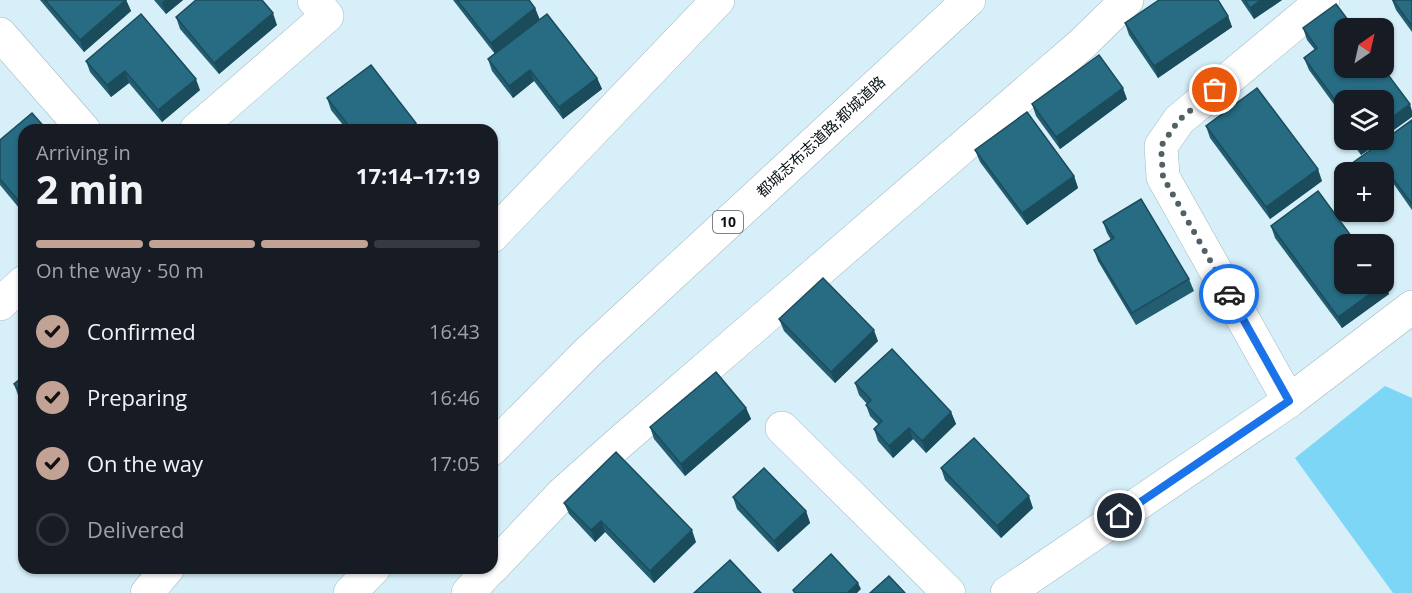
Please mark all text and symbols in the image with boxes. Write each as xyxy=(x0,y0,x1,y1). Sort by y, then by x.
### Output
north arrow xyxy=(1334,18,1394,78)
map controls xyxy=(1334,18,1394,294)
pin xyxy=(1189,64,1240,115)
street label: 都城志布志道路;都城道路 xyxy=(752,71,889,201)
icon: bag xyxy=(1198,73,1231,106)
button: layers xyxy=(1334,90,1394,150)
text: Arriving in xyxy=(36,139,131,166)
text: 17:14–17:19 xyxy=(356,160,480,190)
text: 2 min xyxy=(36,162,144,215)
button: + xyxy=(1334,162,1394,222)
road number: 10 xyxy=(713,211,743,233)
button: − xyxy=(1334,234,1394,294)
text: On the way · 50 m xyxy=(36,257,204,284)
courier xyxy=(1199,264,1259,324)
icon: car xyxy=(1213,278,1246,311)
icon: check xyxy=(36,315,69,348)
text: Confirmed xyxy=(87,316,196,346)
text: 16:43 xyxy=(429,318,480,345)
icon: check xyxy=(36,381,69,414)
text: Preparing xyxy=(87,382,187,412)
text: 16:46 xyxy=(429,384,480,411)
icon: check xyxy=(36,447,69,480)
text: On the way xyxy=(87,448,203,478)
text: 17:05 xyxy=(429,450,480,477)
pin xyxy=(1094,490,1145,541)
icon: home xyxy=(1103,499,1136,532)
text: Delivered xyxy=(87,514,185,544)

